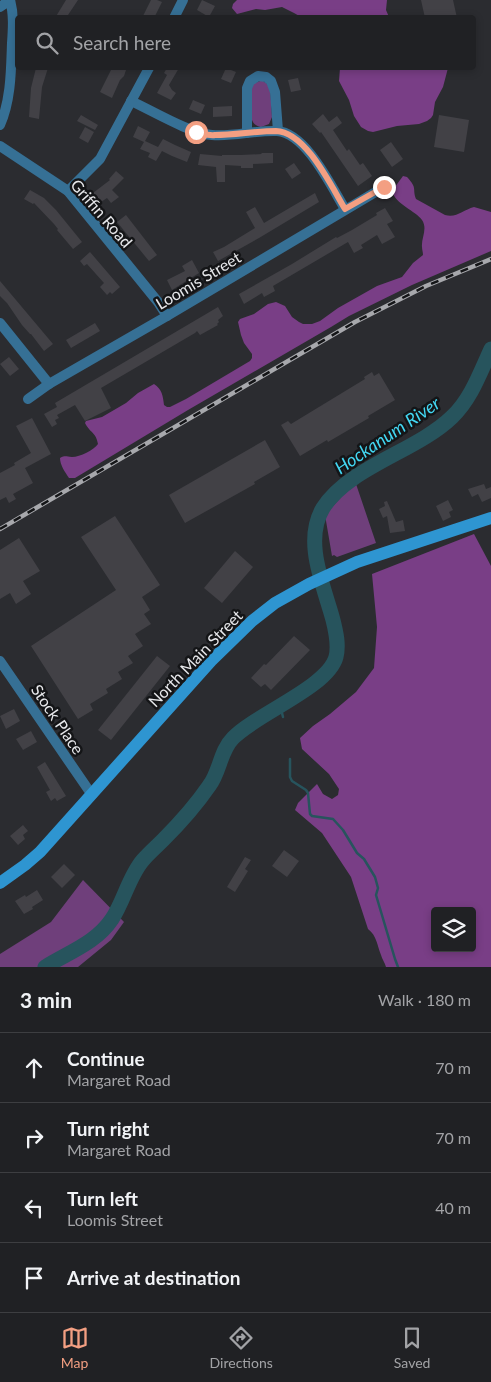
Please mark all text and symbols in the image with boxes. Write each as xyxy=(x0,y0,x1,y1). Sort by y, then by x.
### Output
search box xyxy=(15,15,476,70)
icon: search xyxy=(33,29,61,57)
text: Search here xyxy=(73,31,171,54)
route start xyxy=(185,121,208,144)
street label: Griffin Road xyxy=(67,175,137,251)
route end xyxy=(373,176,396,199)
street label: Loomis Street xyxy=(152,247,244,313)
water label: Hockanum River xyxy=(330,391,445,478)
street label: North Main Street xyxy=(144,605,246,710)
street label: Stock Place xyxy=(28,680,88,758)
map controls xyxy=(431,907,476,952)
button: layers xyxy=(431,907,476,952)
text: 3 min xyxy=(20,987,72,1012)
text: Walk · 180 m xyxy=(378,990,471,1009)
text: Continue xyxy=(67,1047,145,1070)
icon: ahead xyxy=(20,1054,48,1082)
text: 70 m xyxy=(435,1058,471,1077)
text: Margaret Road xyxy=(67,1070,171,1089)
text: Turn right xyxy=(67,1117,149,1140)
icon: right xyxy=(20,1124,48,1152)
text: 70 m xyxy=(435,1128,471,1147)
text: Margaret Road xyxy=(67,1140,171,1159)
text: Turn left xyxy=(67,1187,138,1210)
icon: left xyxy=(20,1194,48,1222)
text: 40 m xyxy=(435,1198,471,1217)
text: Loomis Street xyxy=(67,1210,163,1229)
icon: arrive xyxy=(20,1264,48,1292)
text: Arrive at destination xyxy=(67,1266,240,1289)
tab: Map xyxy=(61,1324,89,1371)
tab: Directions xyxy=(210,1324,273,1371)
tab: Saved xyxy=(394,1324,430,1371)

